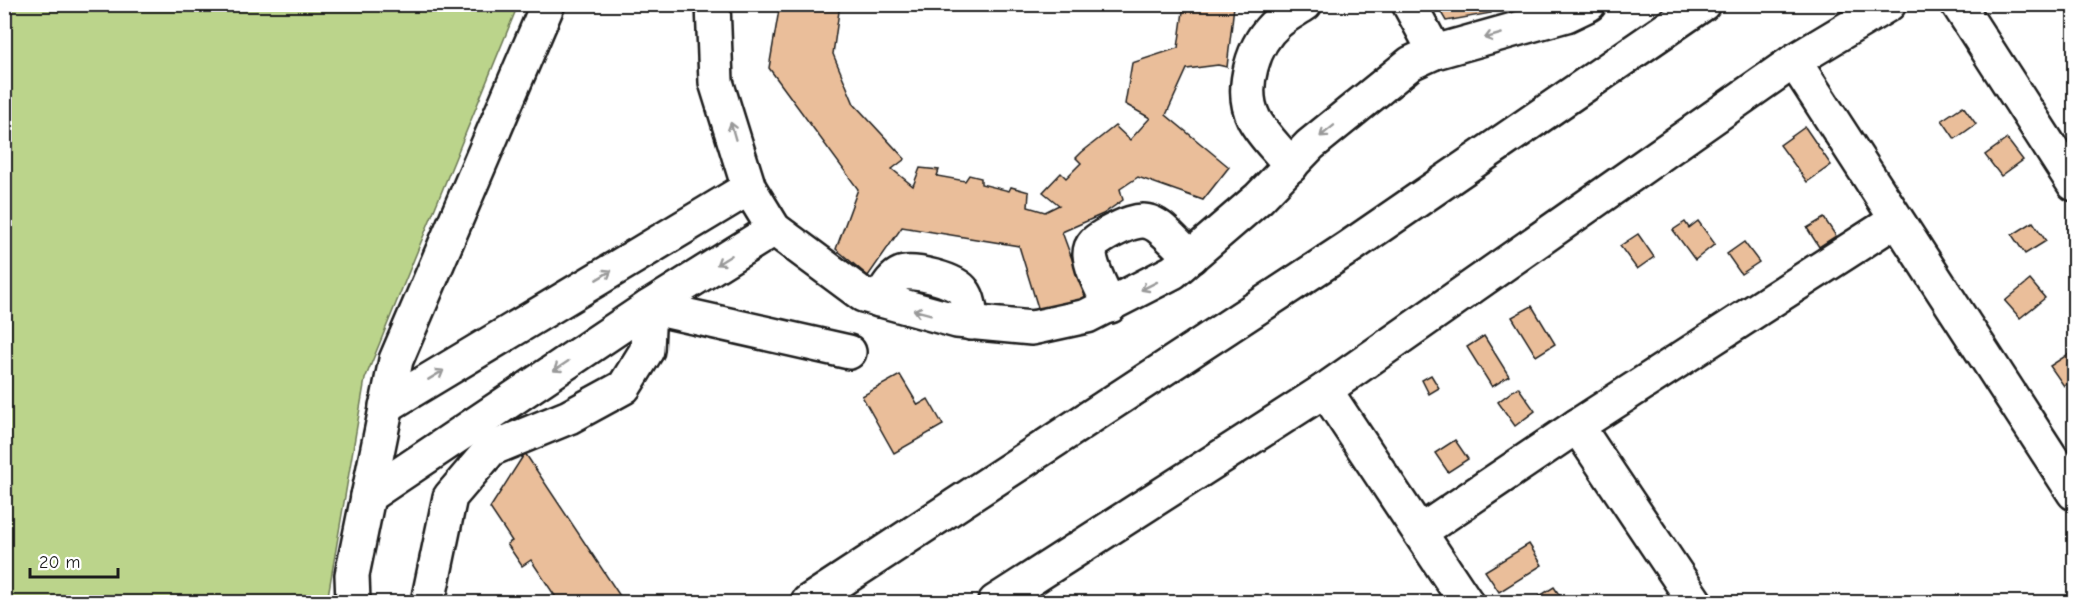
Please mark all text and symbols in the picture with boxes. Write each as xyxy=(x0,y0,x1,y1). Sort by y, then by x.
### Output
one-way arrow xyxy=(1484,31,1503,42)
one-way arrow xyxy=(727,122,738,141)
one-way arrow xyxy=(1320,124,1336,137)
one-way arrow xyxy=(716,255,733,267)
one-way arrow xyxy=(595,269,612,281)
one-way arrow xyxy=(1141,281,1159,292)
one-way arrow xyxy=(913,306,932,317)
one-way arrow xyxy=(553,360,569,372)
one-way arrow xyxy=(427,369,444,381)
scale bar xyxy=(30,541,118,579)
text: 20 m xyxy=(39,552,80,573)

